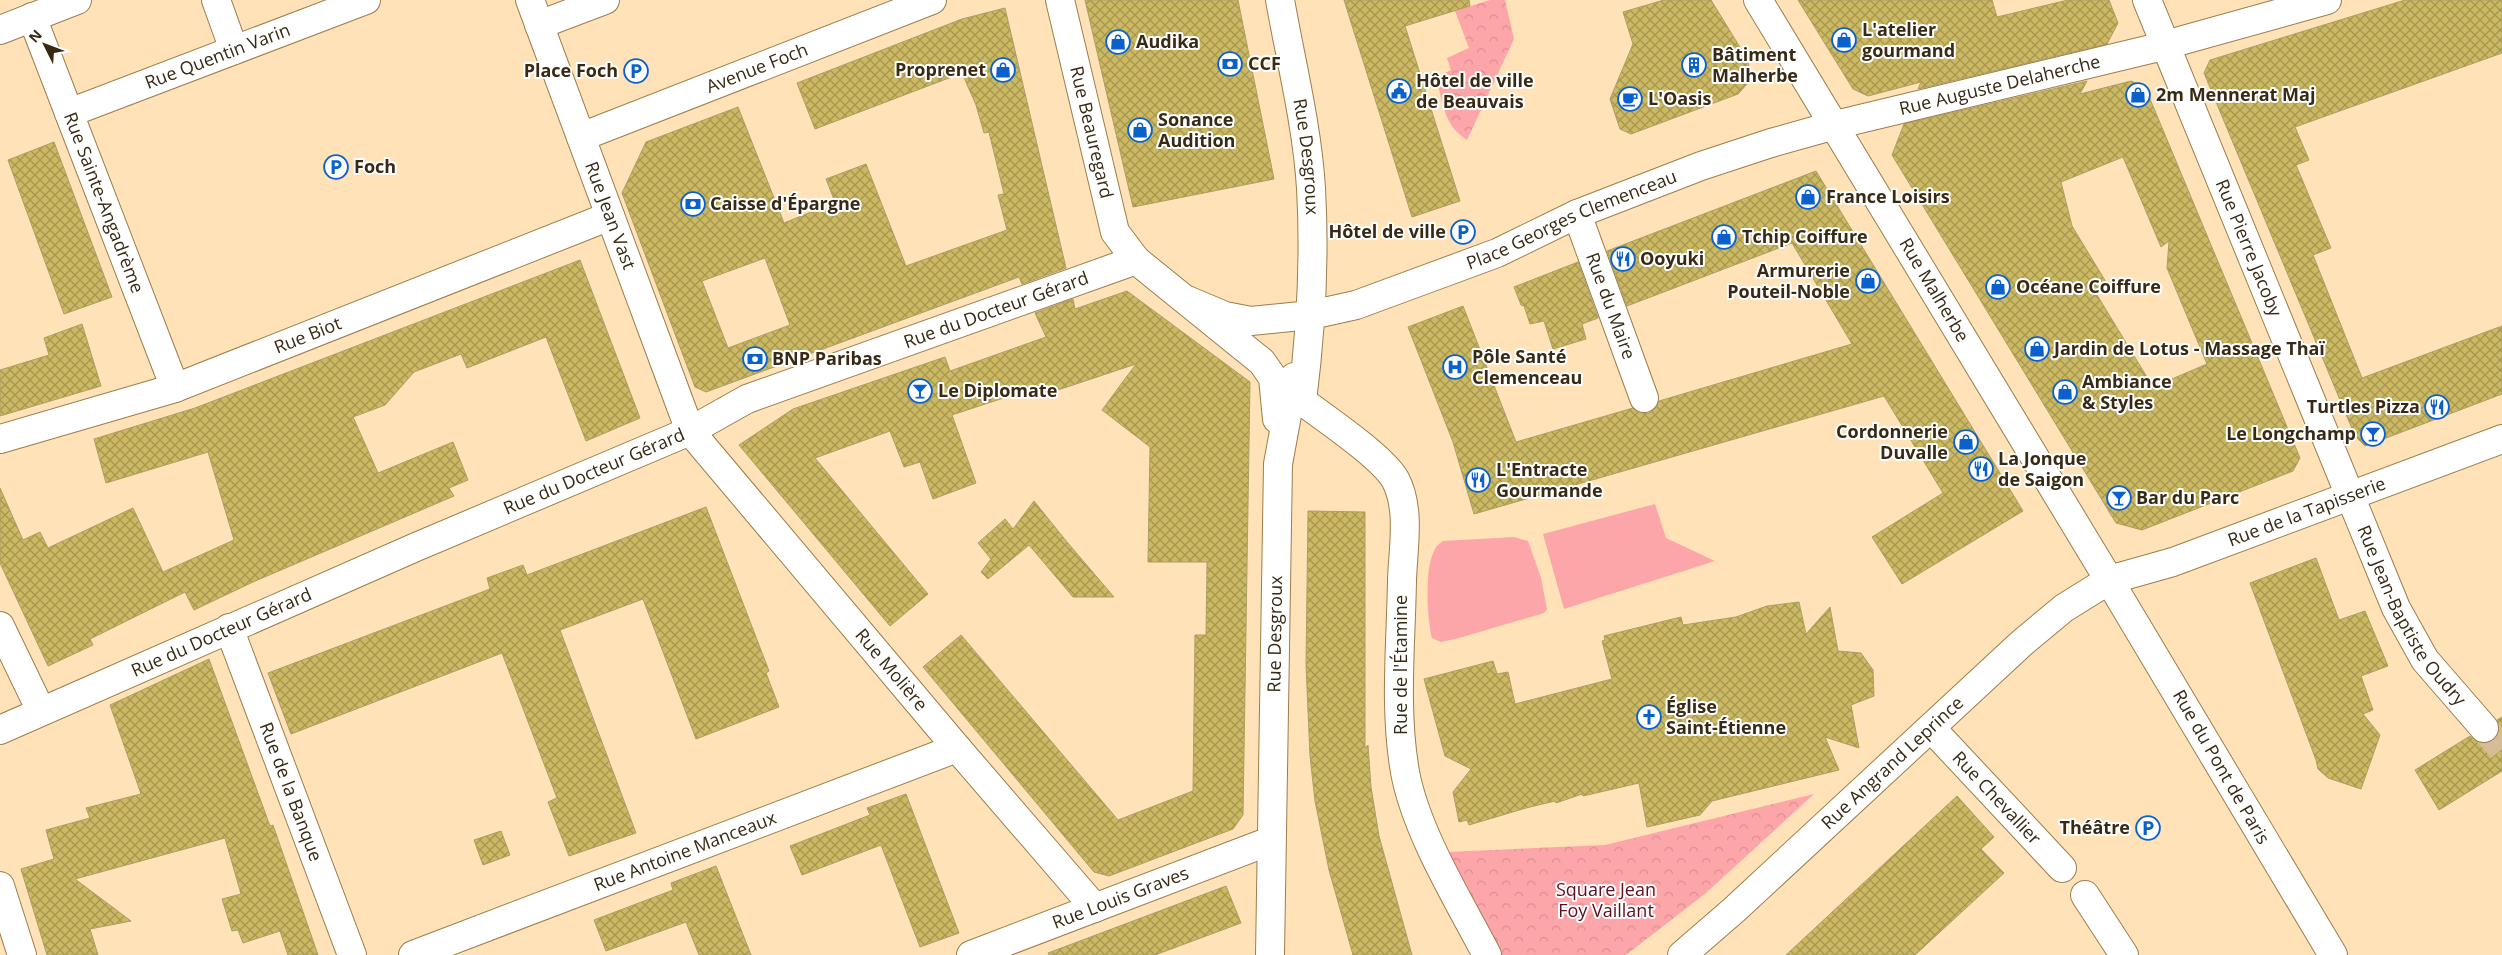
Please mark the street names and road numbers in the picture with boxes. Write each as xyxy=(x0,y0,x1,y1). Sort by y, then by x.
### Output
street label: Rue Quentin Varin xyxy=(141,17,293,94)
street label: Avenue Foch xyxy=(702,37,811,98)
street label: Rue Auguste Delaherche xyxy=(1897,49,2103,120)
street label: Rue Beauregard xyxy=(1065,63,1120,201)
street label: Rue Desgroux xyxy=(1288,96,1325,216)
street label: Rue Sainte-Angadrème xyxy=(59,108,150,296)
street label: Rue Jean Vast xyxy=(580,158,642,273)
street label: Place Georges Clemenceau xyxy=(1463,164,1680,274)
street label: Rue Pierre Jacoby xyxy=(2211,175,2289,321)
street label: Rue Malherbe xyxy=(1894,233,1975,346)
street label: Rue du Maire xyxy=(1581,249,1642,362)
street label: Rue du Docteur Gérard xyxy=(900,265,1092,353)
street label: Rue Biot xyxy=(270,310,344,359)
street label: Rue du Docteur Gérard xyxy=(499,422,688,520)
street label: Rue de la Tapisserie xyxy=(2224,471,2389,552)
street label: Rue Jean-Baptiste Oudry xyxy=(2352,521,2473,711)
street label: Rue Desgroux xyxy=(1261,575,1287,693)
street label: Rue du Docteur Gérard xyxy=(127,581,315,682)
street label: Rue de l'Étamine xyxy=(1388,595,1412,735)
street label: Rue Molière xyxy=(850,623,934,715)
street label: Rue du Pont de Paris xyxy=(2168,685,2276,848)
street label: Rue Angrand Leprince xyxy=(1816,690,1968,834)
street label: Rue de la Banque xyxy=(254,718,329,864)
street label: Rue Chevallier xyxy=(1948,746,2047,850)
street label: Rue Antoine Manceaux xyxy=(590,805,780,896)
street label: Rue Louis Graves xyxy=(1049,860,1192,934)

